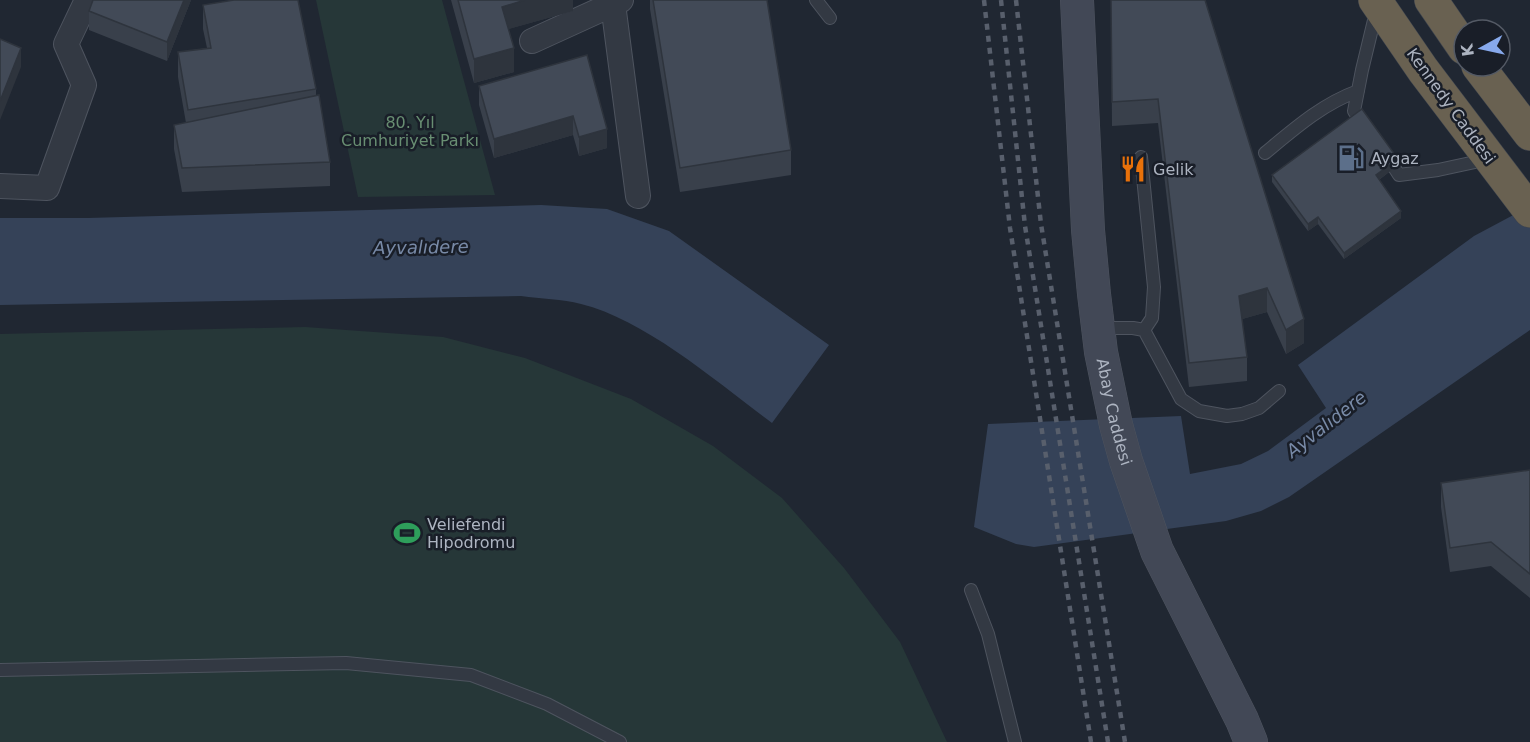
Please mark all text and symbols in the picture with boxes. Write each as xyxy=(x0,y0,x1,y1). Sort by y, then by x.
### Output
north arrow xyxy=(1452,18,1512,78)
street label: Kennedy Caddesi xyxy=(1403,44,1499,168)
park label: 80. Yıl Cumhuriyet Parkı xyxy=(341,113,479,150)
fuel station icon: Aygaz xyxy=(1336,143,1366,173)
place label: Aygaz xyxy=(1371,149,1419,168)
restaurant icon: Gelik xyxy=(1118,154,1148,184)
place label: Gelik xyxy=(1153,160,1194,179)
water label: Ayvalıdere xyxy=(372,236,469,258)
street label: Abay Caddesi xyxy=(1093,356,1136,468)
water label: Ayvalıdere xyxy=(1281,386,1370,462)
place label: Veliefendi Hipodromu xyxy=(427,515,515,552)
sports icon: Veliefendi Hipodromu xyxy=(392,518,422,548)

